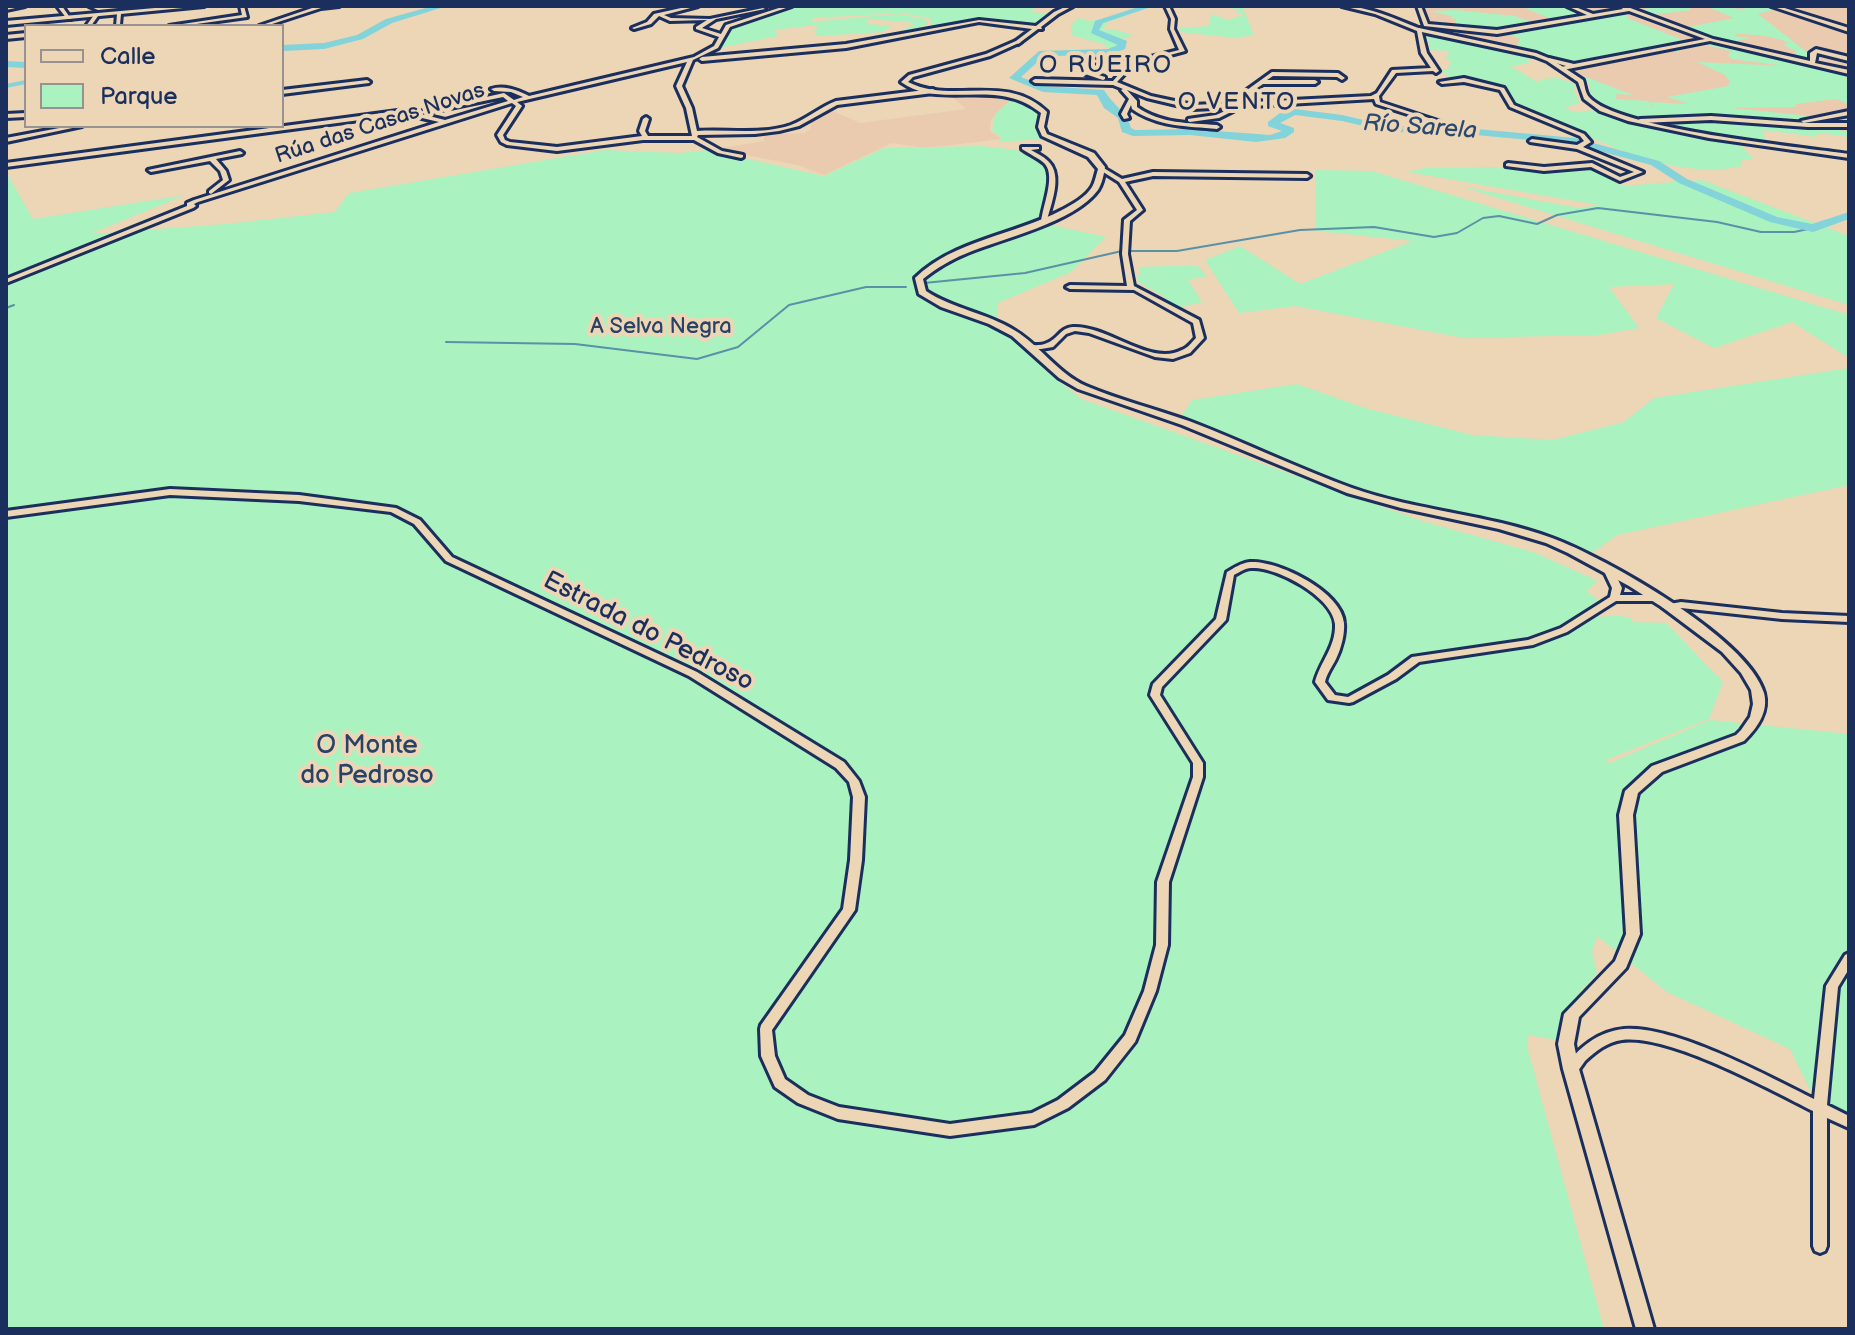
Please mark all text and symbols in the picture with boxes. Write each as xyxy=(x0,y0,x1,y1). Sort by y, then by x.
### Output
legend xyxy=(24,24,284,128)
text: Calle xyxy=(100,42,155,71)
district label: O RUEIRO xyxy=(1039,52,1173,80)
street label: Rúa das Casas Novas xyxy=(272,78,488,170)
text: Parque xyxy=(100,82,178,111)
district label: O VENTO xyxy=(1178,89,1296,117)
water label: Río Sarela xyxy=(1362,110,1478,146)
park label: A Selva Negra xyxy=(590,314,732,340)
street label: Estrada do Pedroso xyxy=(538,565,758,699)
park label: O Monte do Pedroso xyxy=(300,730,434,792)

